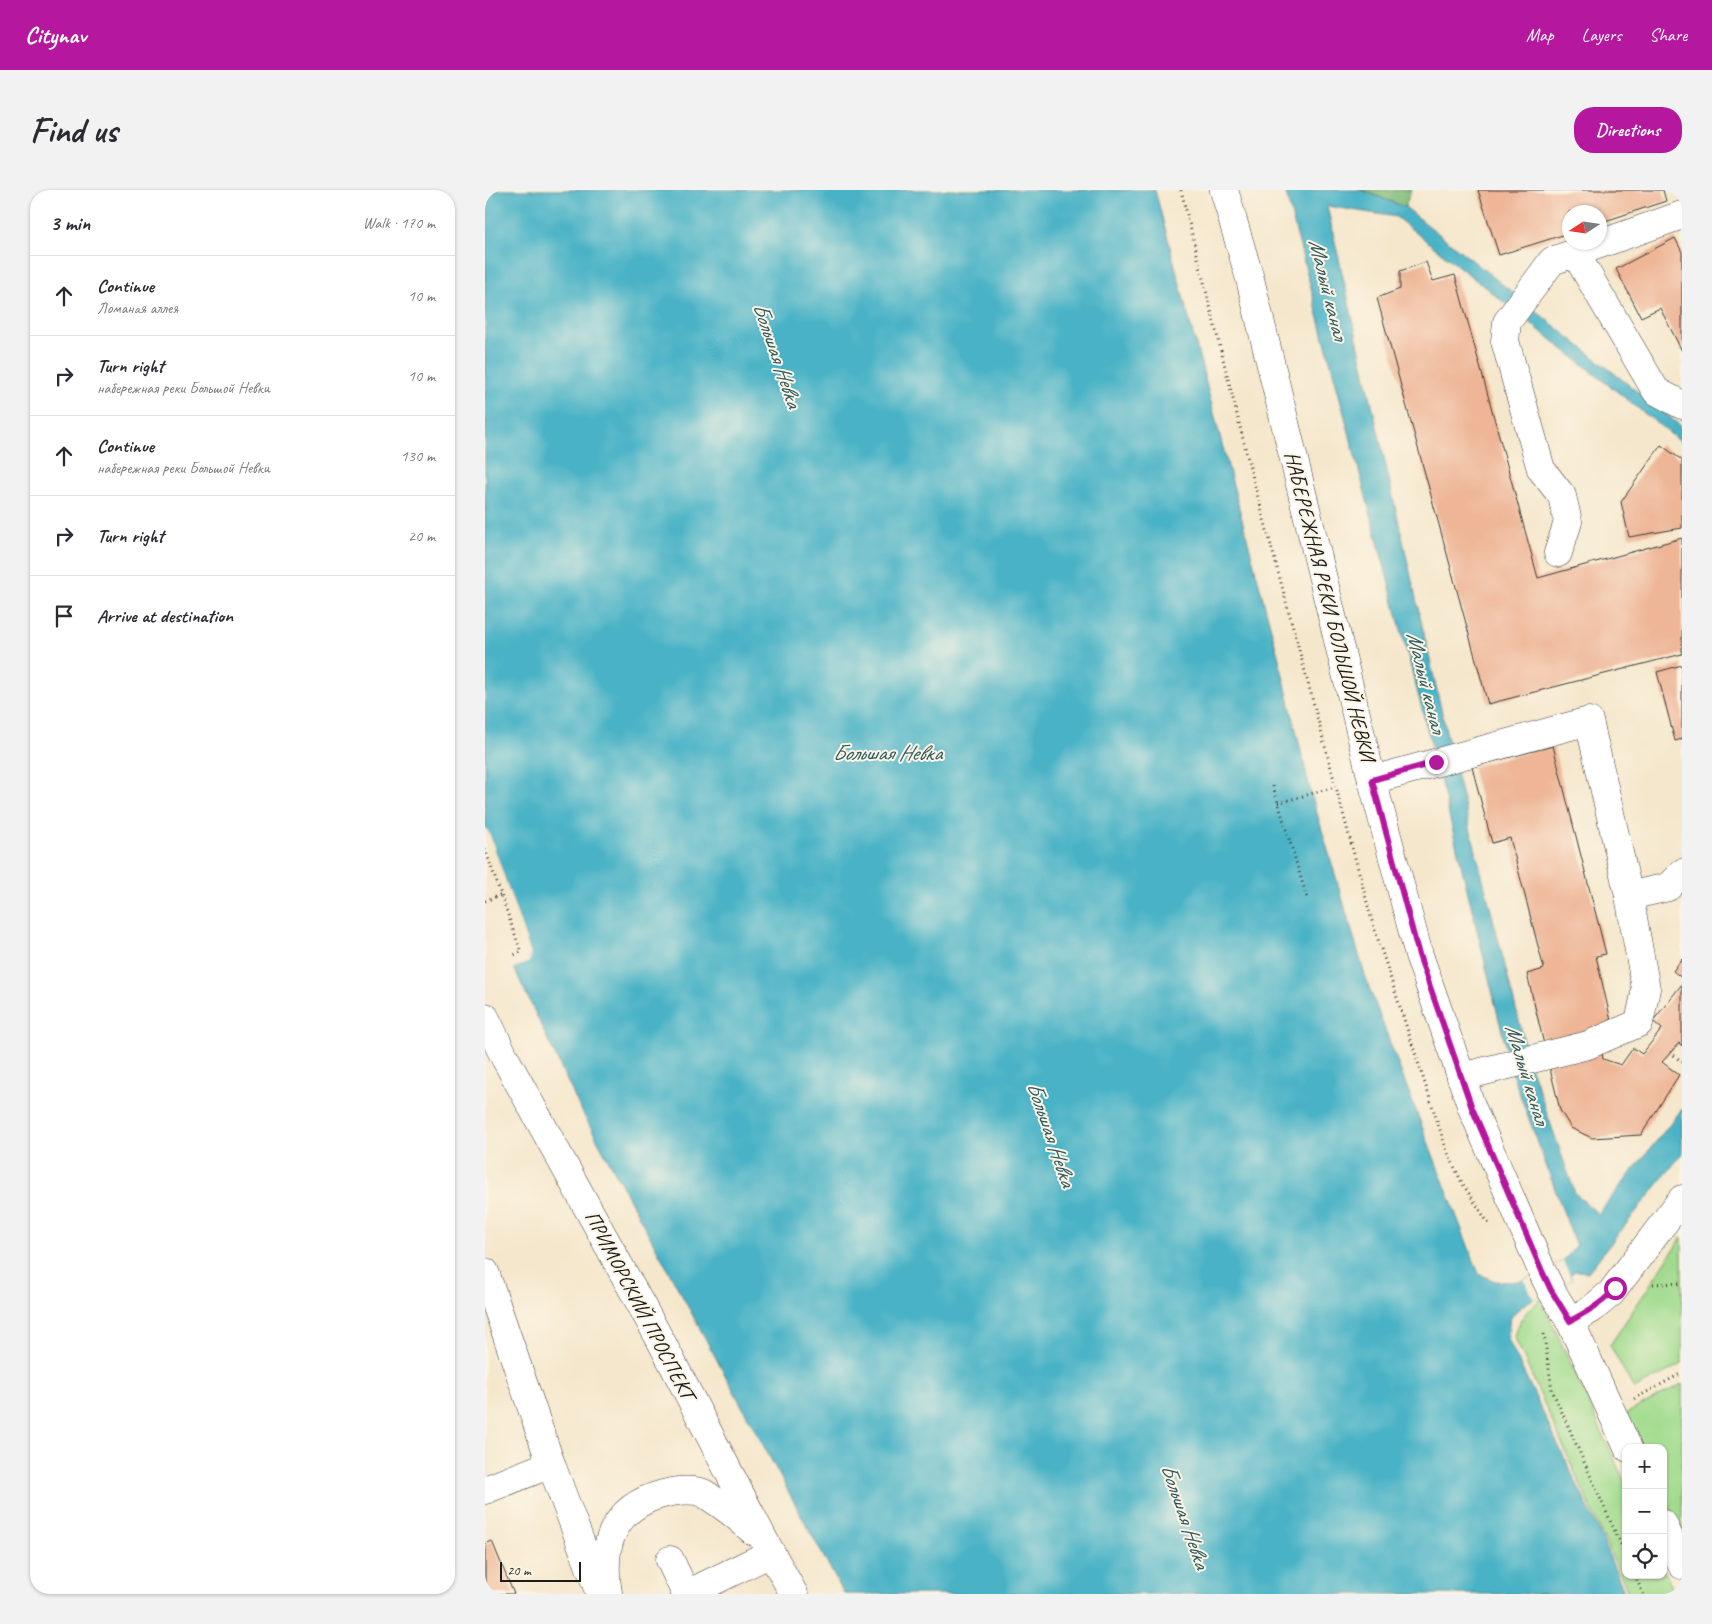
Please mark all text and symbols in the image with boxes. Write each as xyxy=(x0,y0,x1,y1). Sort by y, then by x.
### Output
text: Citynav xyxy=(25,20,86,50)
text: Map xyxy=(1526,24,1554,46)
text: Layers xyxy=(1582,24,1621,46)
text: Share xyxy=(1649,24,1687,46)
button: Directions xyxy=(1574,107,1682,153)
text: Find us xyxy=(30,108,117,153)
north arrow xyxy=(1562,205,1607,250)
text: 3 min xyxy=(50,210,90,236)
text: Walk · 170 m xyxy=(363,213,435,233)
water label: Малый канал xyxy=(1302,236,1355,346)
text: Continue xyxy=(97,274,154,298)
icon: ahead xyxy=(50,282,78,310)
text: 10 m xyxy=(408,286,435,306)
text: Ломаная аллея xyxy=(97,298,178,318)
water label: Большая Невка xyxy=(746,299,809,413)
text: Turn right xyxy=(97,354,164,378)
icon: right xyxy=(50,362,78,390)
text: 10 m xyxy=(408,366,435,386)
text: набережная реки Большой Невки xyxy=(97,378,270,398)
text: Continue xyxy=(97,434,154,458)
icon: ahead xyxy=(50,442,78,470)
text: 130 m xyxy=(401,446,435,466)
street label: НАБЕРЕЖНАЯ РЕКИ БОЛЬШОЙ НЕВКИ xyxy=(1279,449,1382,767)
text: набережная реки Большой Невки xyxy=(97,458,270,478)
icon: right xyxy=(50,522,78,550)
text: Turn right xyxy=(97,524,164,548)
text: 20 m xyxy=(408,526,435,546)
icon: arrive xyxy=(50,602,78,630)
text: Arrive at destination xyxy=(97,604,233,628)
water label: Малый канал xyxy=(1400,629,1453,739)
water label: Большая Невка xyxy=(833,739,944,767)
route end xyxy=(1425,751,1448,774)
water label: Малый канал xyxy=(1499,1021,1557,1131)
water label: Большая Невка xyxy=(1020,1078,1083,1192)
street label: ПРИМОРСКИЙ ПРОСПЕКТ xyxy=(579,1206,703,1409)
route start xyxy=(1604,1277,1627,1300)
map controls xyxy=(1622,1444,1667,1579)
button: + xyxy=(1622,1444,1667,1489)
water label: Большая Невка xyxy=(1154,1460,1217,1574)
button: − xyxy=(1622,1489,1667,1534)
button: locate xyxy=(1622,1534,1667,1579)
scale bar xyxy=(500,1559,581,1582)
text: 20 m xyxy=(507,1562,531,1579)

